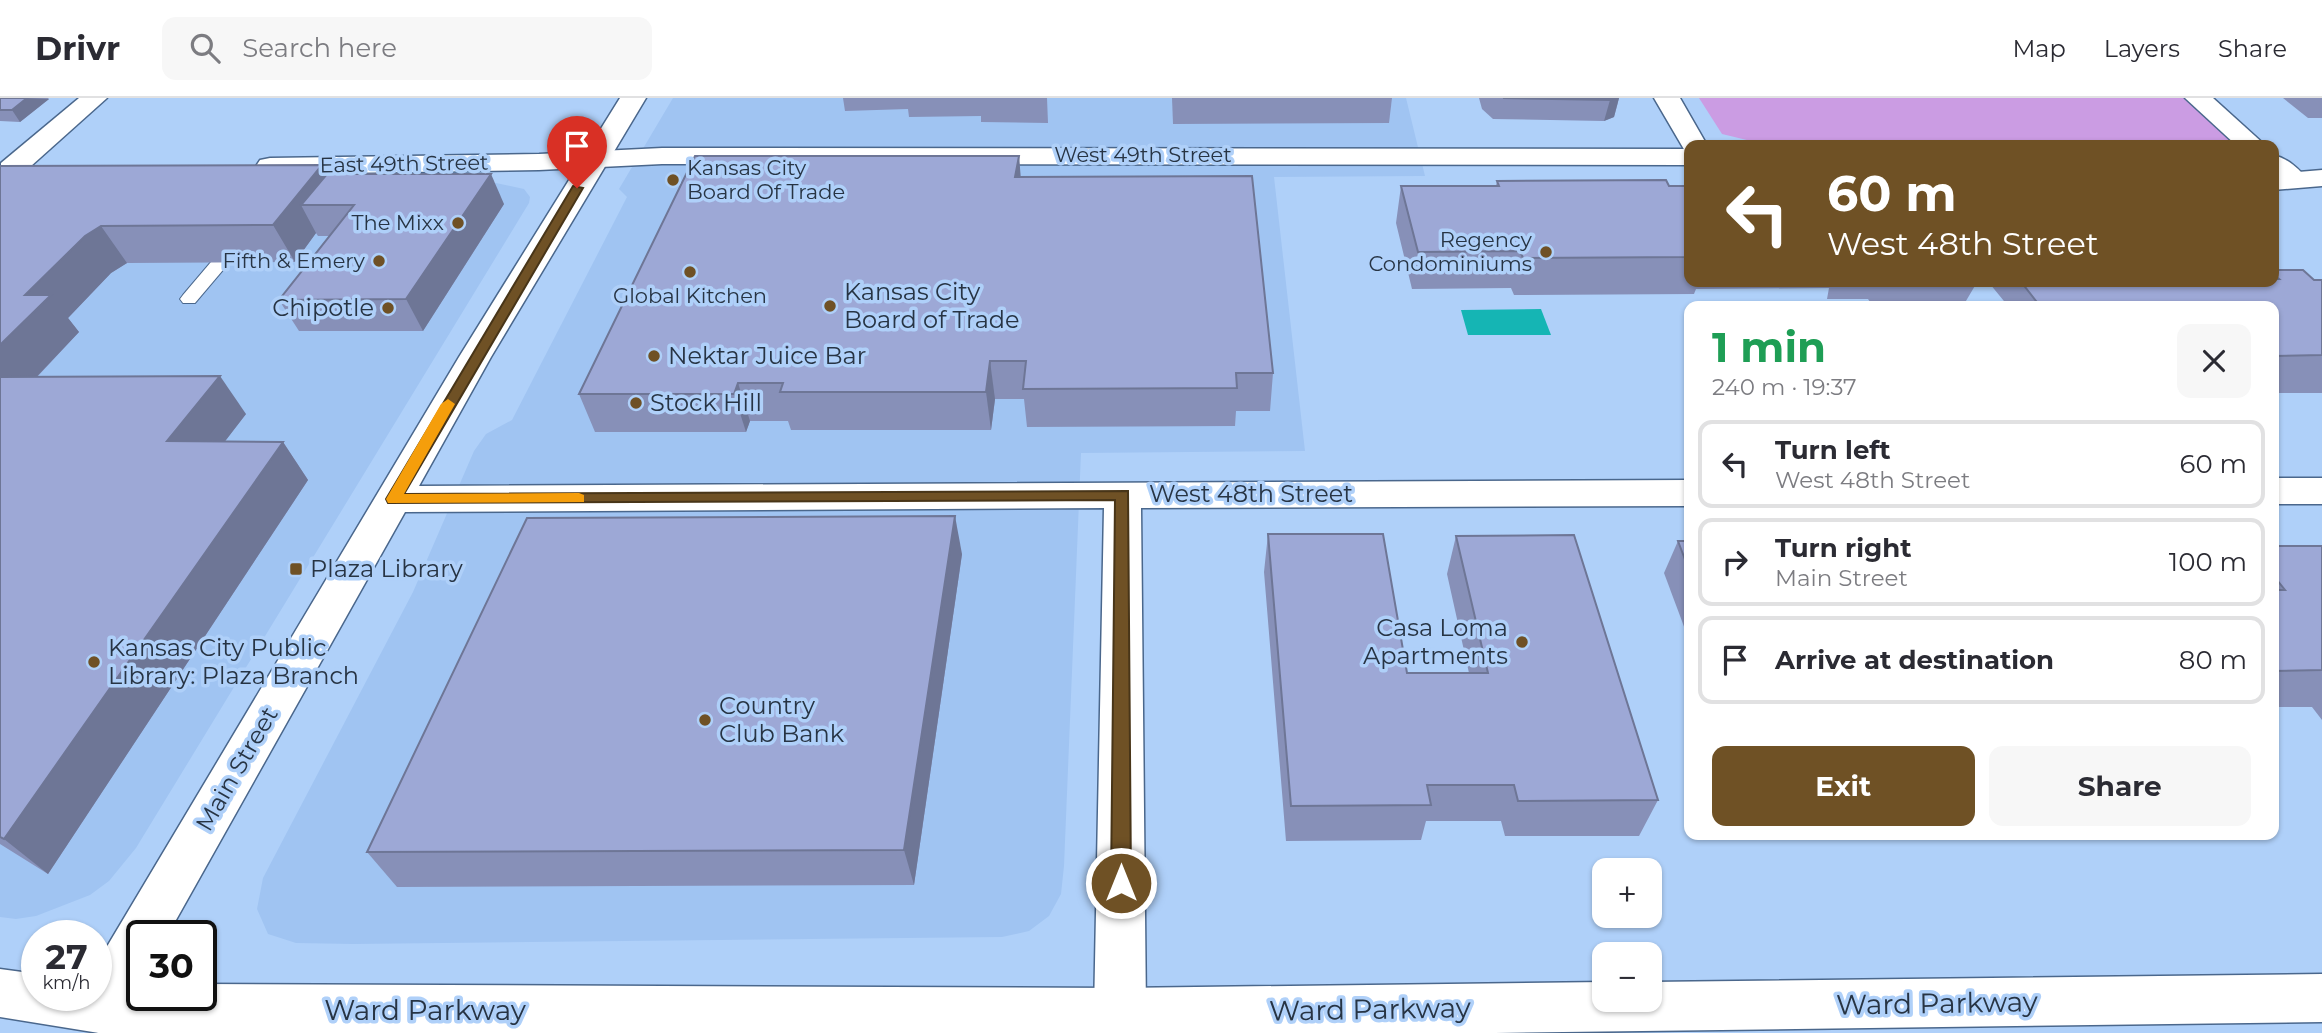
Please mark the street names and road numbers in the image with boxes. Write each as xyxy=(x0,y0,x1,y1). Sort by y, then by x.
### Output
street label: West 49th Street xyxy=(1054,142,1232,167)
street label: East 49th Street xyxy=(319,150,489,177)
street label: West 48th Street xyxy=(1149,479,1353,508)
street label: Main Street xyxy=(189,701,284,836)
street label: Ward Parkway xyxy=(1836,984,2039,1022)
street label: Ward Parkway xyxy=(1269,990,1472,1028)
street label: Ward Parkway xyxy=(324,993,527,1027)

